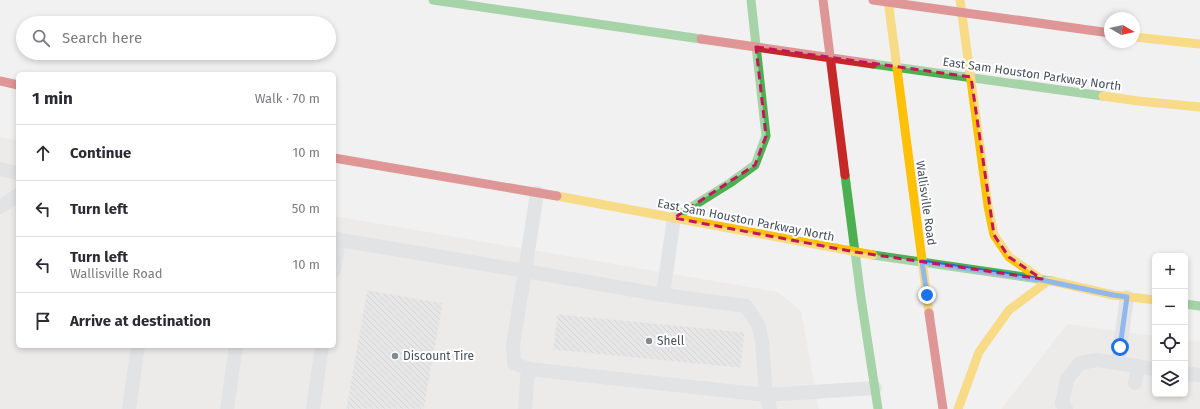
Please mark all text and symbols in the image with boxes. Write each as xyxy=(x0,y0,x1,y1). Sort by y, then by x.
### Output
north arrow xyxy=(1104,12,1140,48)
search box xyxy=(16,16,336,60)
icon: search xyxy=(30,27,52,49)
text: Search here xyxy=(62,29,142,47)
street label: East Sam Houston Parkway North xyxy=(942,55,1122,93)
text: 1 min xyxy=(32,88,73,109)
text: Walk · 70 m xyxy=(255,91,320,106)
icon: ahead xyxy=(32,142,54,164)
text: Continue xyxy=(70,144,131,162)
text: 10 m xyxy=(293,145,320,160)
street label: Wallisville Road xyxy=(913,160,939,246)
street label: East Sam Houston Parkway North xyxy=(656,196,836,244)
icon: left xyxy=(32,198,54,220)
text: Turn left xyxy=(70,200,128,218)
text: 50 m xyxy=(292,201,320,216)
text: Turn left xyxy=(70,248,128,266)
map controls xyxy=(1152,253,1188,397)
button: + xyxy=(1152,253,1188,289)
icon: left xyxy=(32,254,54,276)
text: 10 m xyxy=(293,257,320,272)
text: Wallisville Road xyxy=(70,266,163,281)
route end xyxy=(918,286,936,304)
button: − xyxy=(1152,289,1188,325)
icon: arrive xyxy=(32,310,54,332)
text: Arrive at destination xyxy=(70,312,211,330)
button: locate xyxy=(1152,325,1188,361)
place label: Shell xyxy=(657,334,685,348)
marker: Shell xyxy=(644,336,654,346)
route start xyxy=(1111,338,1129,356)
place label: Discount Tire xyxy=(403,349,474,363)
marker: Discount Tire xyxy=(390,351,400,361)
button: layers xyxy=(1152,361,1188,397)

